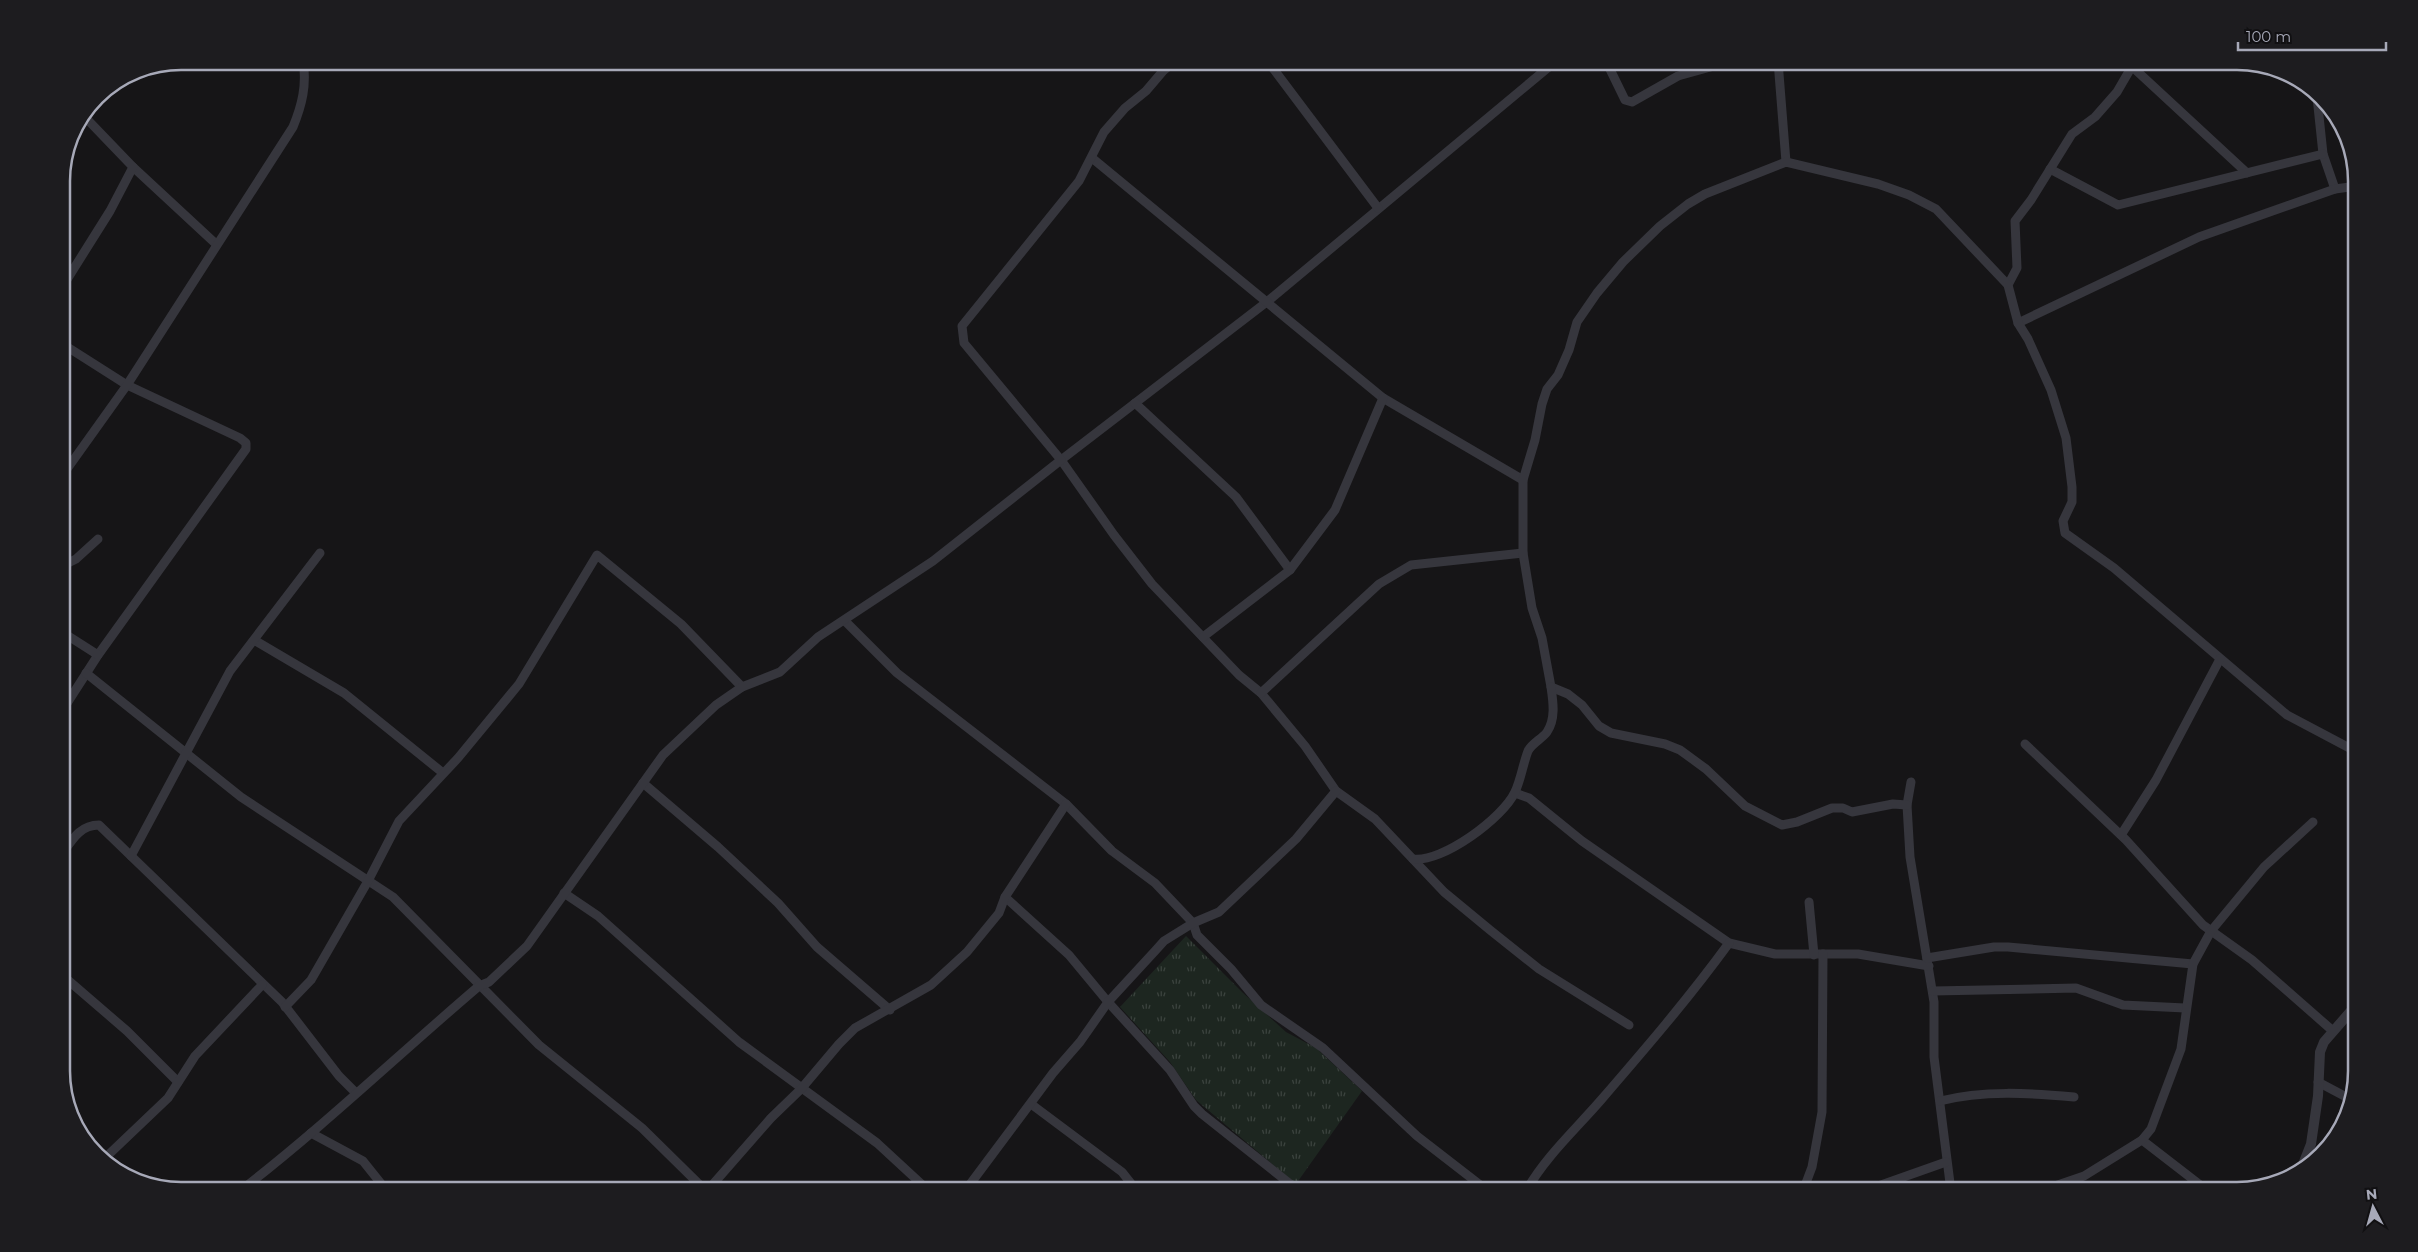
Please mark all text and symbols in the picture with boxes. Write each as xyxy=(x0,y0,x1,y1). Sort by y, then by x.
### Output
scale bar xyxy=(2238,20,2386,52)
text: 100 m xyxy=(2246,27,2291,46)
north arrow xyxy=(2348,1182,2398,1232)
text: N xyxy=(2365,1185,2378,1204)

